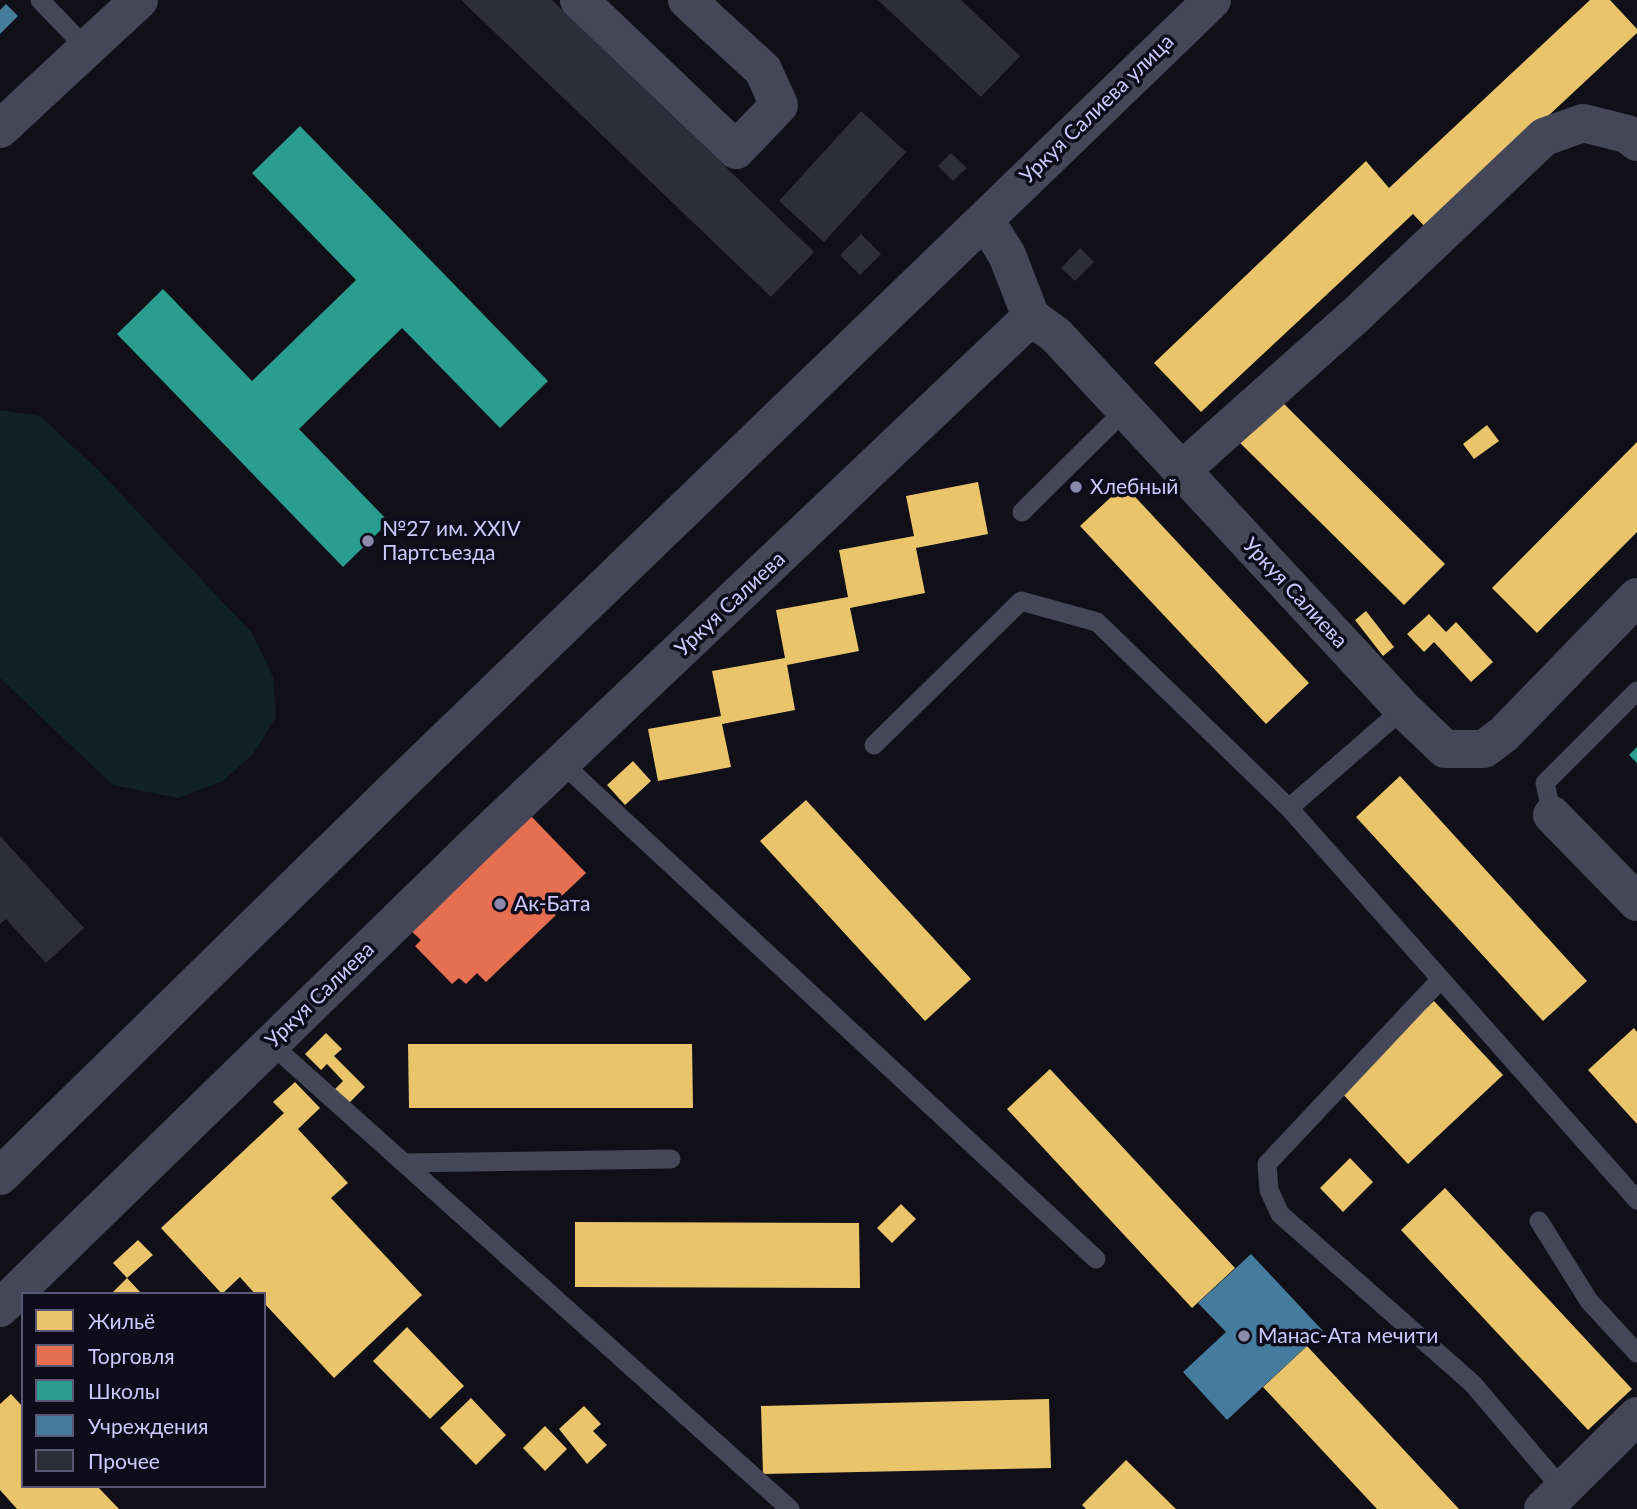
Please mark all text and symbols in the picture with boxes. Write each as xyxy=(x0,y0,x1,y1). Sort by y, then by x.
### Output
street label: Уркуя Салиева улица xyxy=(1015,29,1179,189)
place label: Хлебный xyxy=(1090,474,1178,500)
marker: Хлебный xyxy=(1068,479,1084,495)
place label: №27 им. XXIV Партсъезда xyxy=(382,516,521,566)
marker: №27 им. XXIV Партсъезда xyxy=(360,533,376,549)
street label: Уркуя Салиева xyxy=(1238,533,1352,653)
street label: Уркуя Салиева xyxy=(670,547,790,661)
place label: Ак-Бата xyxy=(514,891,591,917)
marker: Ак-Бата xyxy=(492,896,508,912)
street label: Уркуя Салиева xyxy=(260,937,380,1053)
legend xyxy=(21,1292,266,1488)
text: Жильё xyxy=(88,1308,155,1333)
place label: Манас-Ата мечити xyxy=(1258,1323,1438,1349)
marker: Манас-Ата мечити xyxy=(1236,1328,1252,1344)
text: Торговля xyxy=(88,1343,175,1368)
text: Школы xyxy=(88,1378,160,1403)
text: Учреждения xyxy=(88,1413,208,1438)
text: Прочее xyxy=(88,1448,160,1473)

